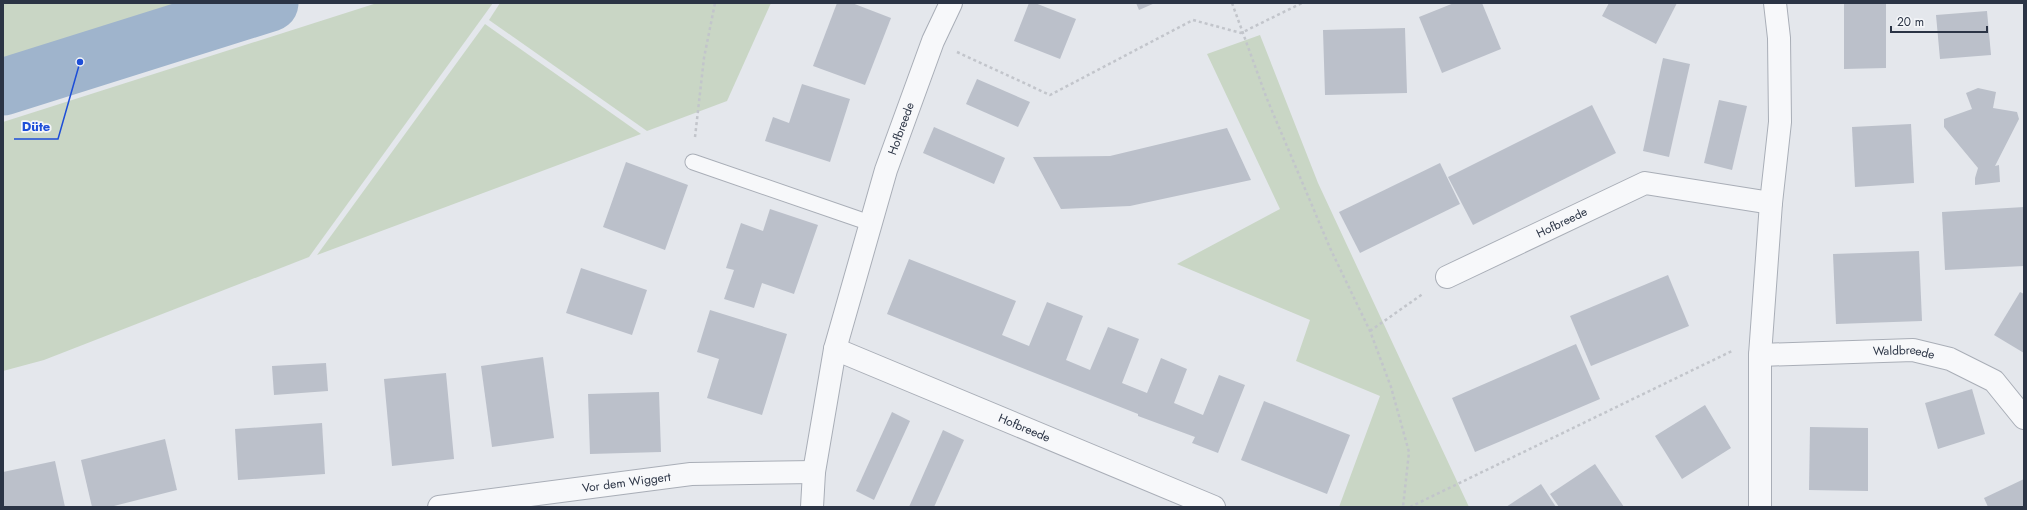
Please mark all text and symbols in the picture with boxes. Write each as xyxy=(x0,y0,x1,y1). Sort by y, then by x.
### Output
scale bar xyxy=(1891,8,1987,34)
text: 20 m xyxy=(1897,13,1924,31)
street label: Hofbreede xyxy=(883,100,919,157)
callout: Düte xyxy=(14,114,58,139)
text: Düte xyxy=(22,117,51,136)
street label: Hofbreede xyxy=(1533,203,1590,242)
street label: Waldbreede xyxy=(1873,341,1937,364)
street label: Hofbreede xyxy=(995,409,1053,447)
street label: Vor dem Wiggert xyxy=(581,468,672,497)

